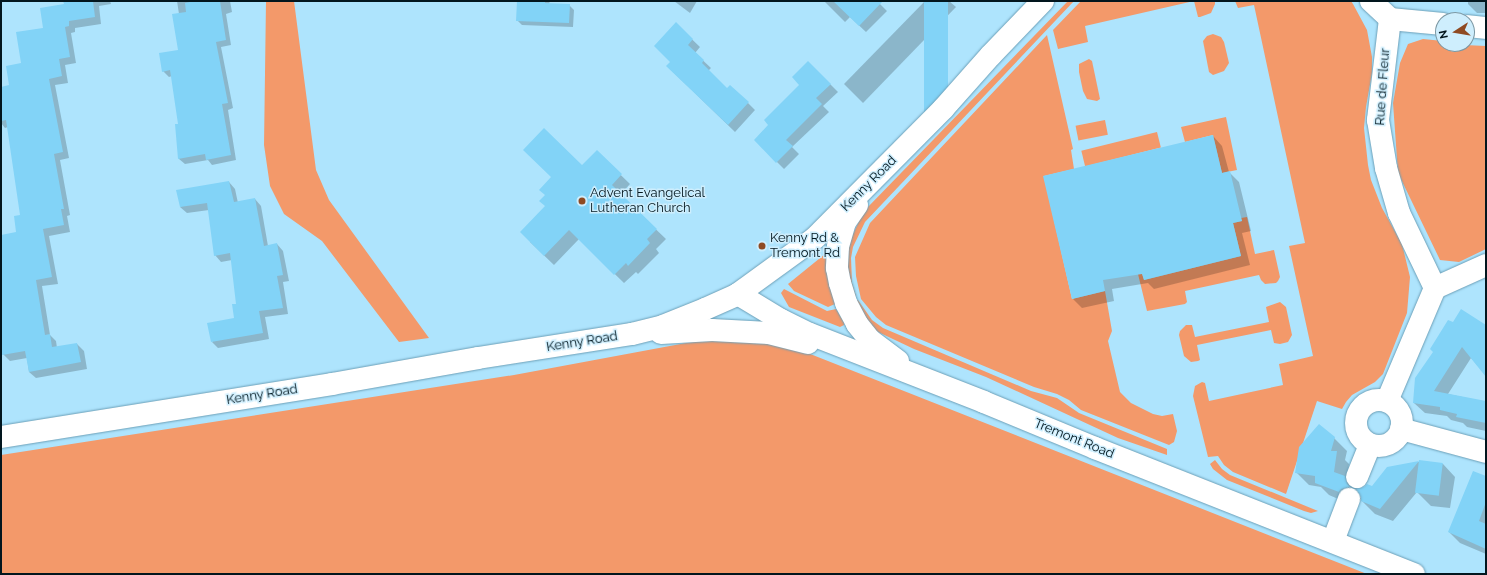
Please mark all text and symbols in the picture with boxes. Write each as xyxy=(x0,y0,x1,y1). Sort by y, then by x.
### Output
north arrow xyxy=(1435,12,1475,52)
text: N xyxy=(1437,29,1451,40)
street label: Rue de Fleur xyxy=(1373,48,1393,126)
street label: Kenny Road xyxy=(838,153,900,215)
place label: Advent Evangelical Lutheran Church xyxy=(590,186,705,217)
marker: Advent Evangelical Lutheran Church xyxy=(577,196,587,206)
place label: Kenny Rd & Tremont Rd xyxy=(770,231,840,262)
marker: Kenny Rd & Tremont Rd xyxy=(757,241,767,251)
street label: Kenny Road xyxy=(545,329,619,355)
street label: Kenny Road xyxy=(225,382,299,408)
street label: Tremont Road xyxy=(1032,416,1116,462)

